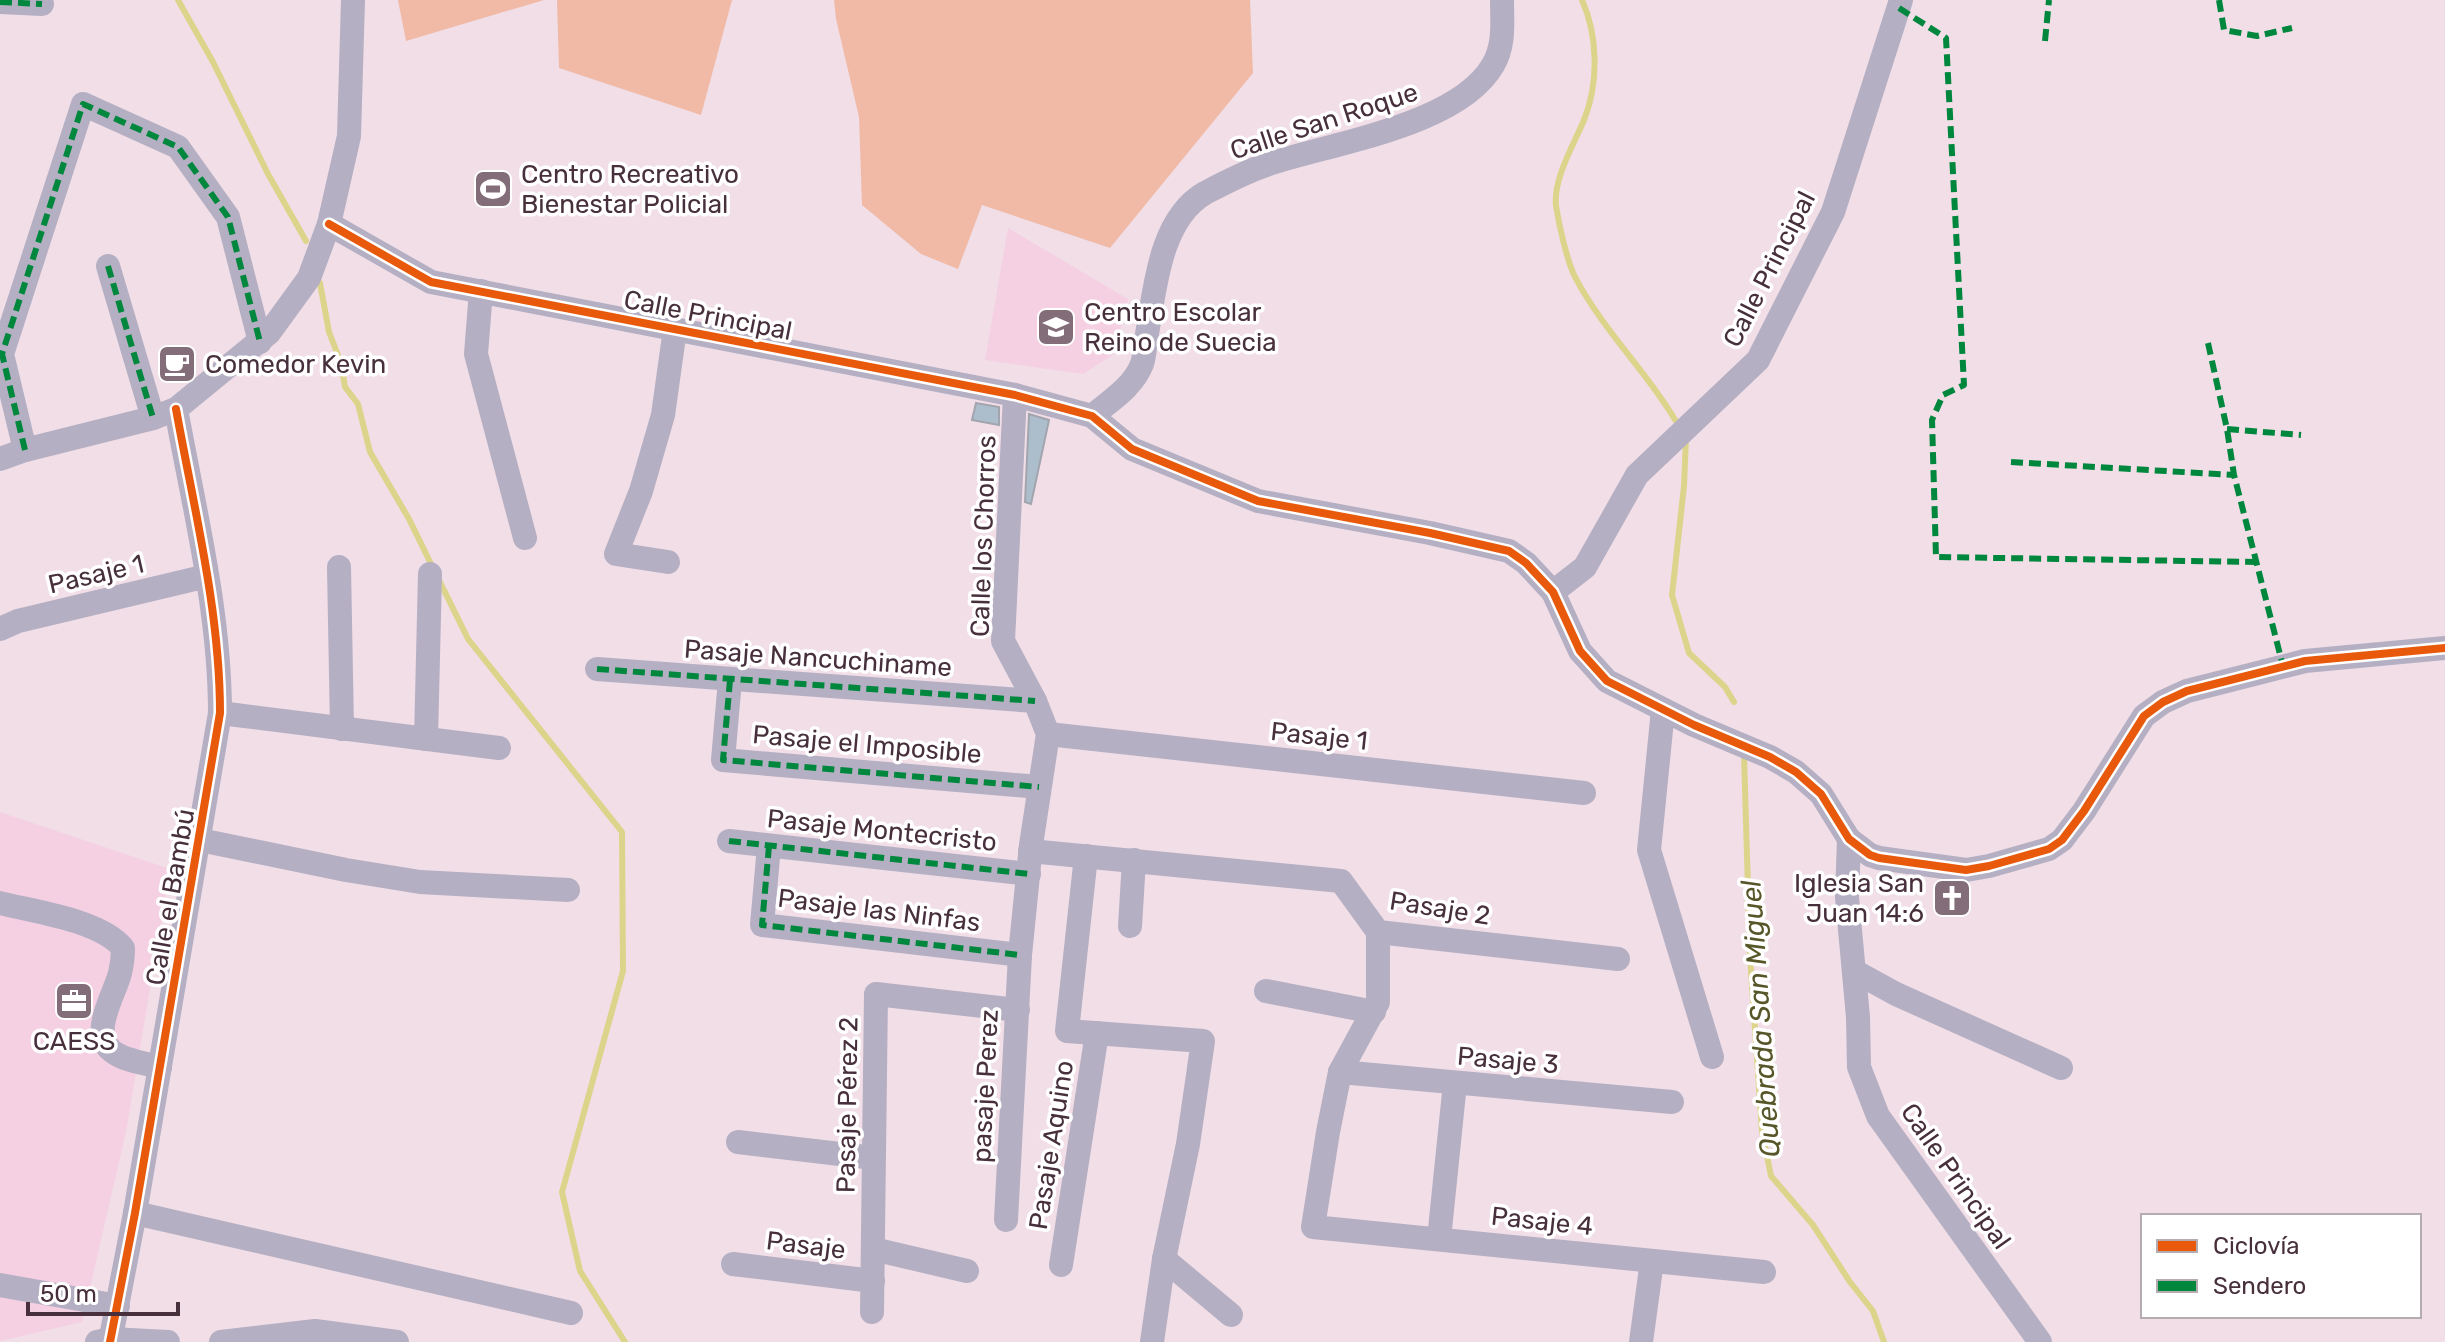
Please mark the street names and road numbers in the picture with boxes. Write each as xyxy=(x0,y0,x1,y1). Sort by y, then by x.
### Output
street label: Calle San Roque xyxy=(1226,77,1422,166)
street label: Calle Principal xyxy=(1717,186,1822,352)
street label: Calle Principal xyxy=(621,284,795,347)
street label: Calle los Chorros xyxy=(964,435,1003,637)
street label: Pasaje 1 xyxy=(45,548,147,601)
street label: Pasaje Nancuchiname xyxy=(683,634,953,683)
street label: Pasaje 1 xyxy=(1269,716,1369,757)
street label: Pasaje el Imposible xyxy=(751,719,983,770)
street label: Pasaje Montecristo xyxy=(765,803,998,858)
street label: Calle el Bambú xyxy=(140,807,201,988)
street label: Pasaje las Ninfas xyxy=(776,883,982,938)
street label: Pasaje 2 xyxy=(1387,885,1492,932)
street label: pasaje Perez xyxy=(966,1008,1005,1164)
street label: Pasaje Pérez 2 xyxy=(830,1017,865,1193)
street label: Pasaje 3 xyxy=(1456,1041,1560,1080)
street label: Pasaje Aquino xyxy=(1023,1058,1080,1232)
street label: Calle Principal xyxy=(1894,1097,2017,1255)
street label: Pasaje 4 xyxy=(1489,1201,1594,1242)
street label: Pasaje xyxy=(764,1225,847,1266)

